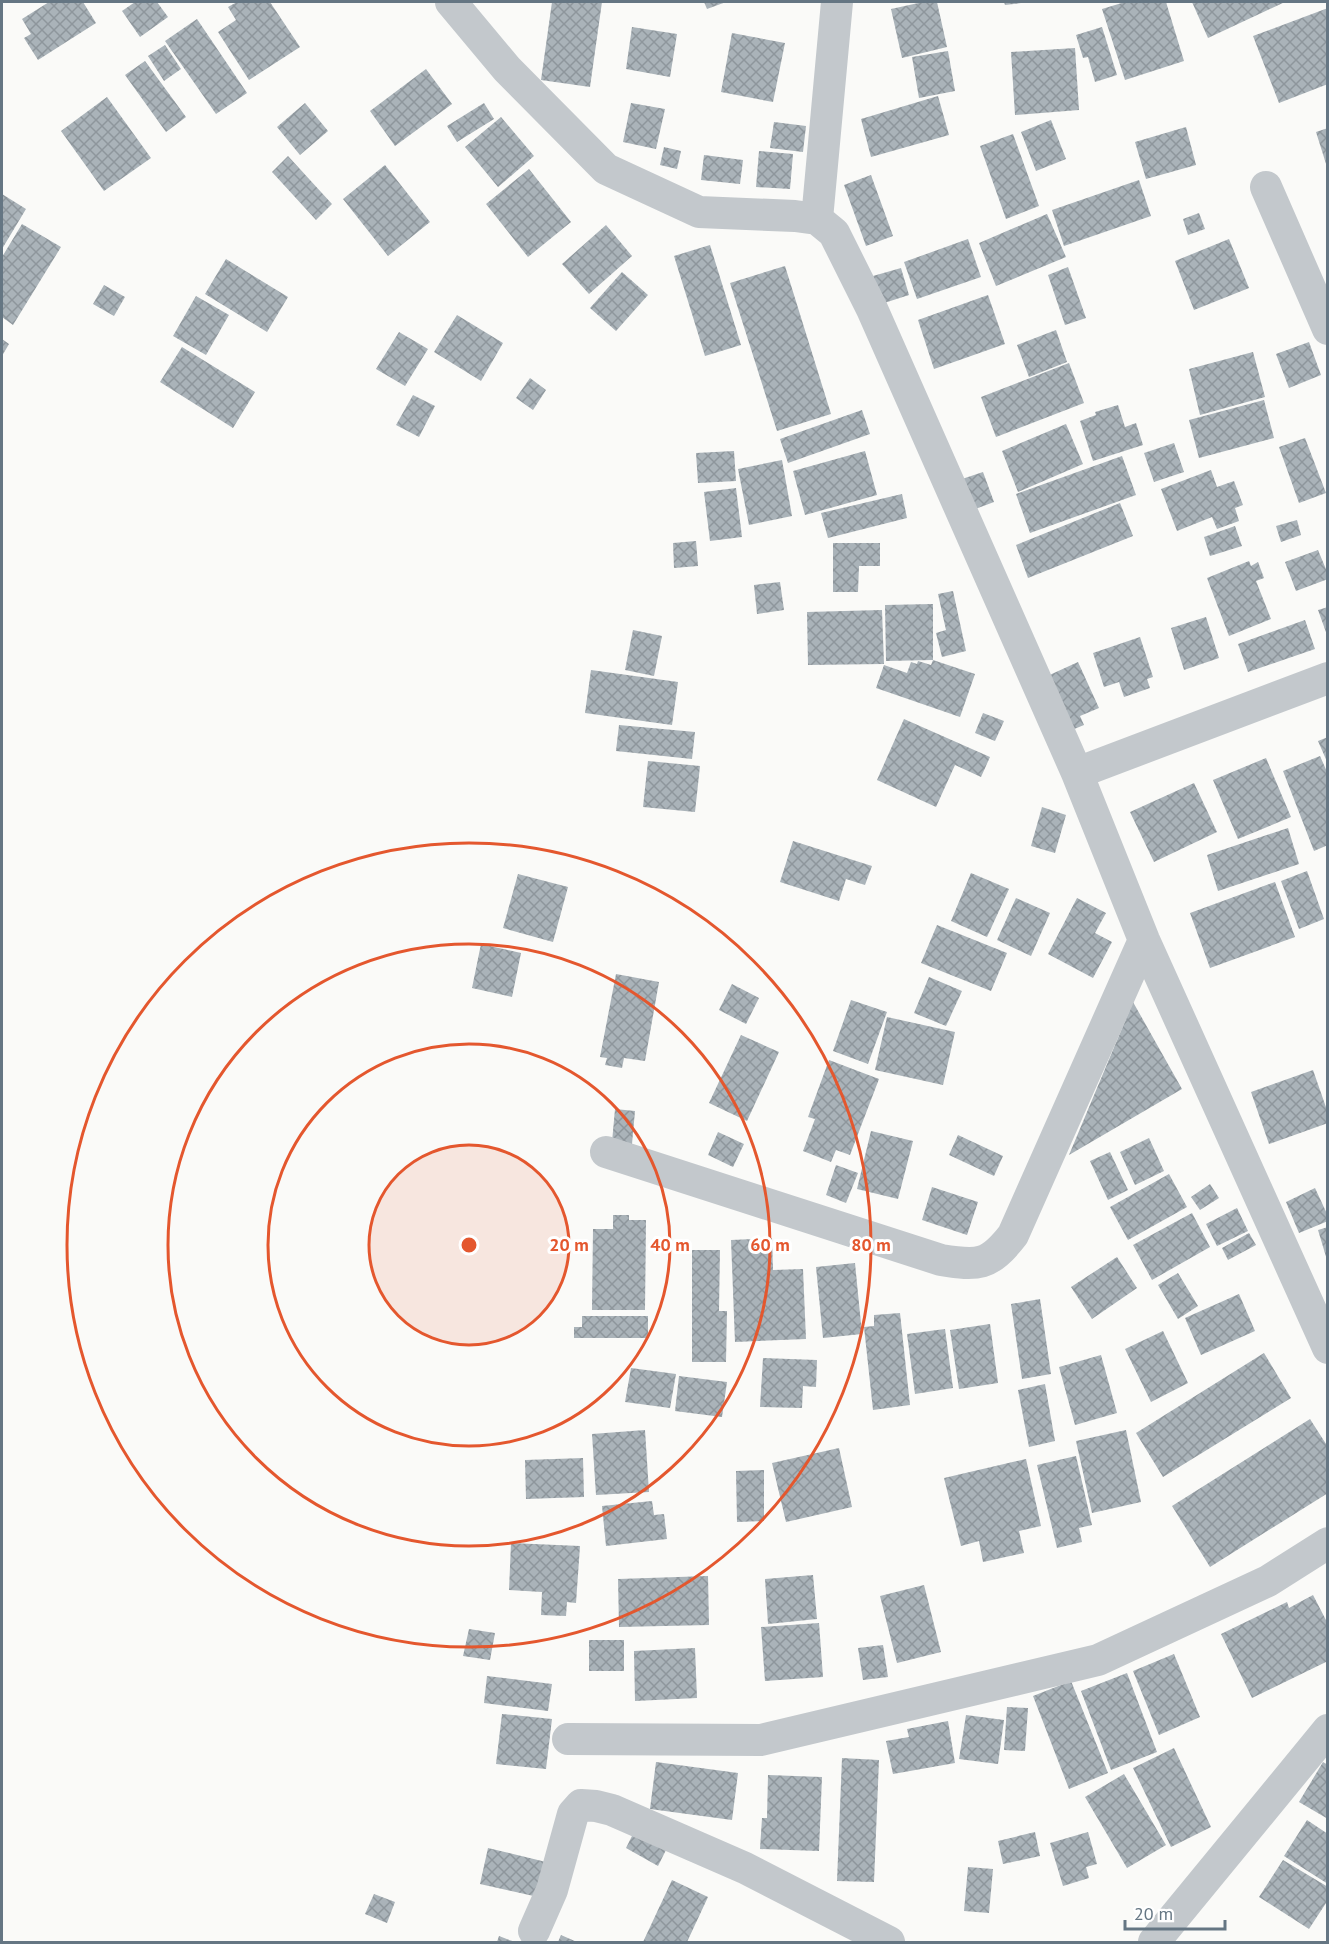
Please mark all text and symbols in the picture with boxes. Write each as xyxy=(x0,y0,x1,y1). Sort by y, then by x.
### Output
text: 20 m xyxy=(549,1233,589,1256)
text: 40 m xyxy=(650,1233,690,1256)
text: 60 m xyxy=(750,1233,790,1256)
text: 80 m xyxy=(851,1233,891,1256)
centre of rings xyxy=(459,1235,479,1255)
scale bar xyxy=(1125,1893,1226,1931)
text: 20 m xyxy=(1134,1902,1173,1925)

